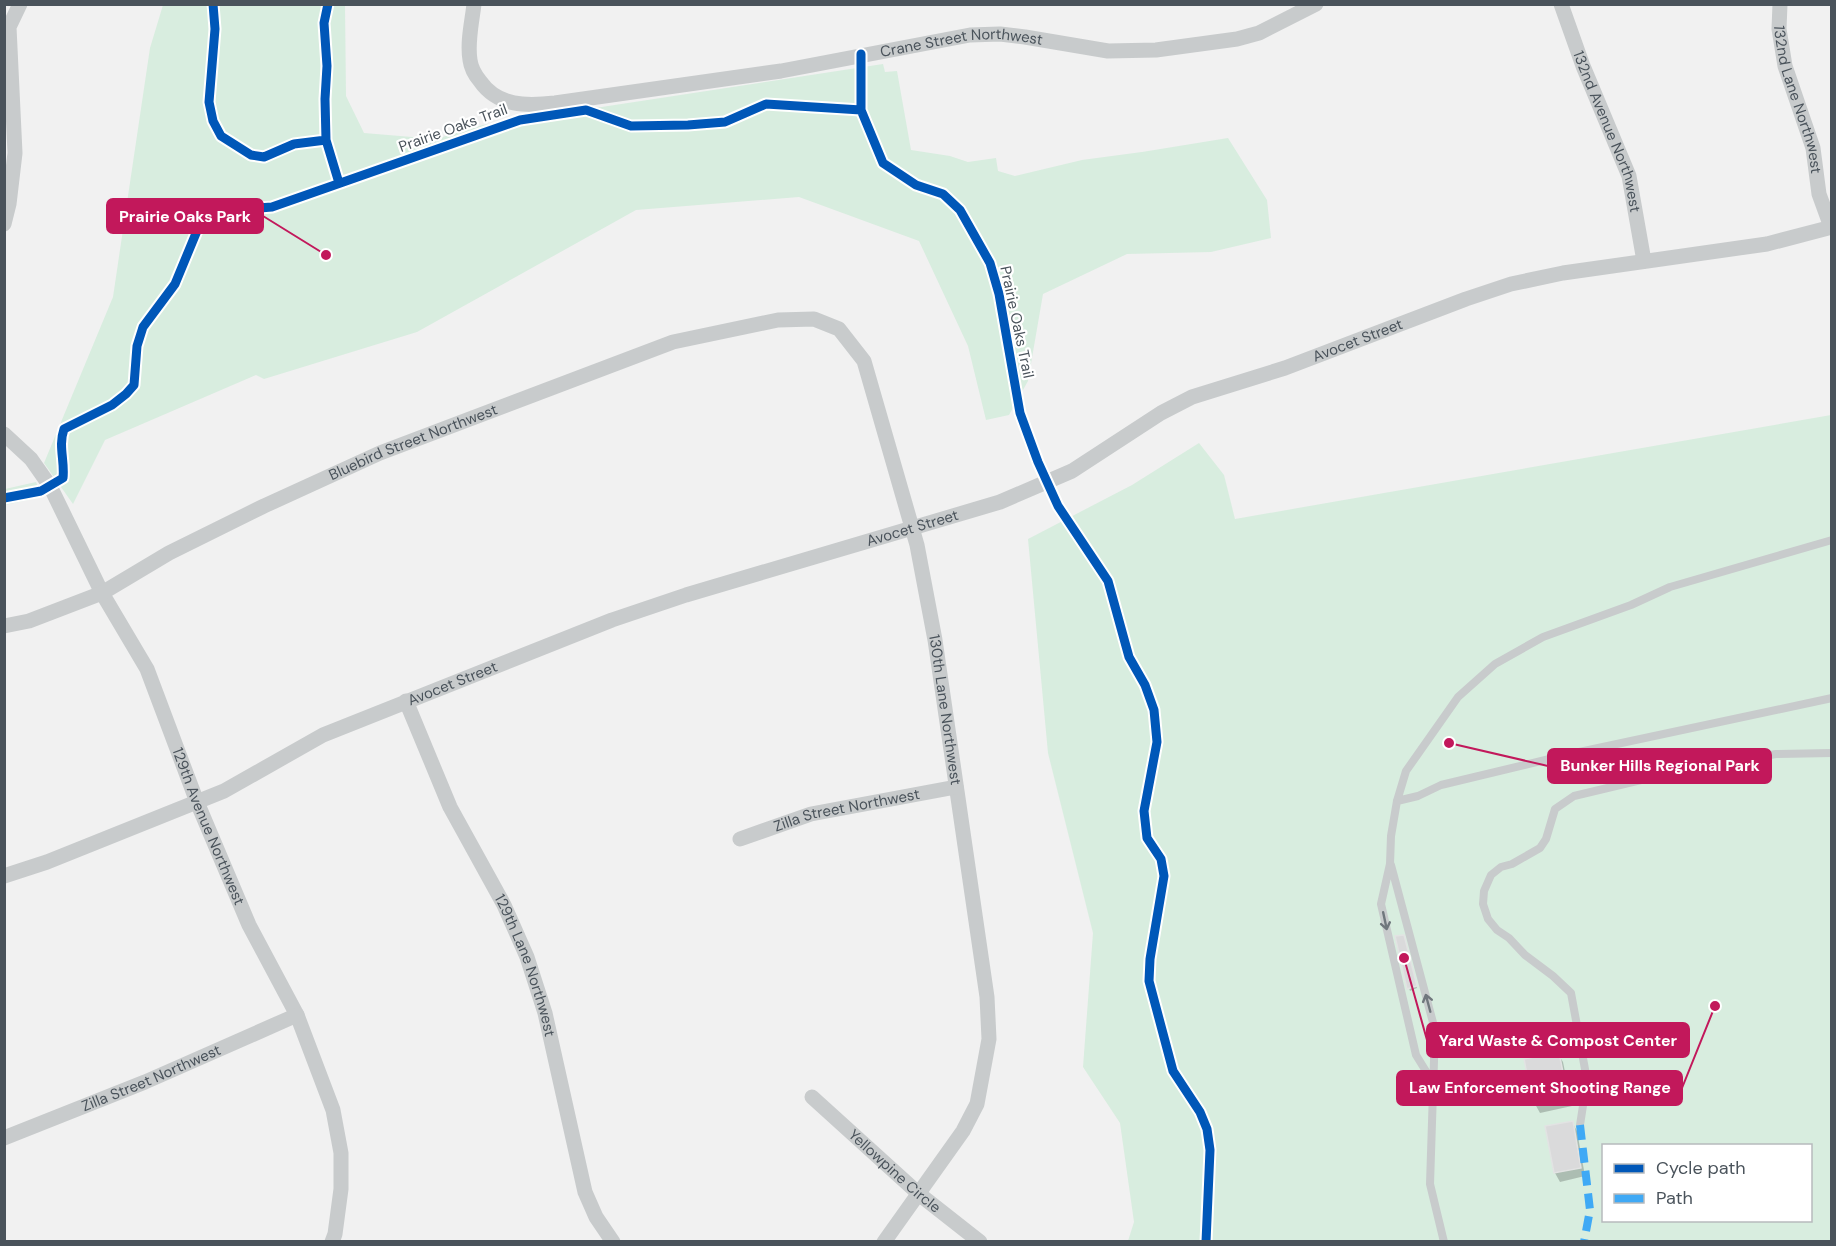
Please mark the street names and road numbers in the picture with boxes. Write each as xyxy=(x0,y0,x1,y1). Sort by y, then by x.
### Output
street label: Crane Street Northwest xyxy=(878,24,1044,62)
street label: 132nd Lane Northwest xyxy=(1769,25,1826,175)
street label: 132nd Avenue Northwest xyxy=(1568,48,1645,214)
street label: Prairie Oaks Trail xyxy=(396,99,510,157)
street label: Prairie Oaks Trail xyxy=(995,264,1039,380)
street label: Avocet Street xyxy=(1310,314,1406,367)
street label: Bluebird Street Northwest xyxy=(326,399,500,485)
street label: Avocet Street xyxy=(864,505,961,551)
street label: 130th Lane Northwest xyxy=(924,633,966,786)
street label: Avocet Street xyxy=(405,657,500,710)
street label: 129th Avenue Northwest xyxy=(167,745,249,908)
street label: Zilla Street Northwest xyxy=(771,784,921,836)
street label: 129th Lane Northwest xyxy=(490,891,560,1039)
street label: Zilla Street Northwest xyxy=(79,1040,224,1116)
street label: Yellowpine Circle xyxy=(844,1125,945,1217)

